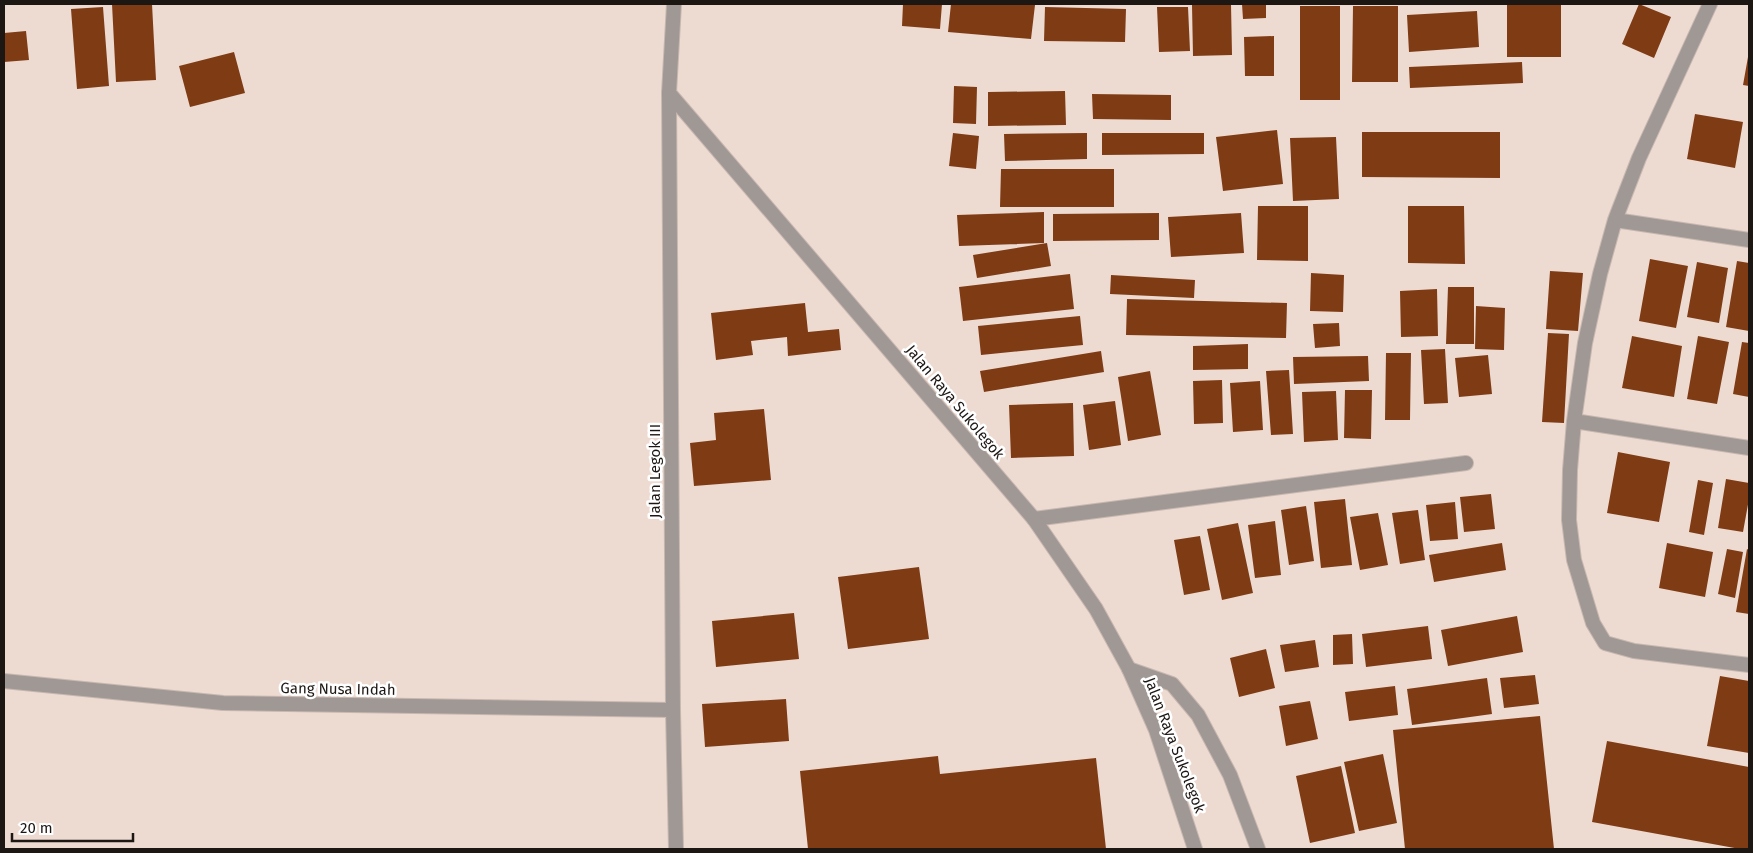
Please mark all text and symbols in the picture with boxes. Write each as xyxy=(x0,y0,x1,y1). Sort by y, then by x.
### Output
street label: Jalan Raya Sukolegok xyxy=(902,341,1008,463)
street label: Jalan Legok III xyxy=(646,424,664,518)
street label: Jalan Raya Sukolegok xyxy=(1141,675,1209,816)
street label: Gang Nusa Indah xyxy=(280,679,396,699)
scale bar xyxy=(12,810,134,842)
text: 20 m xyxy=(20,819,53,837)

